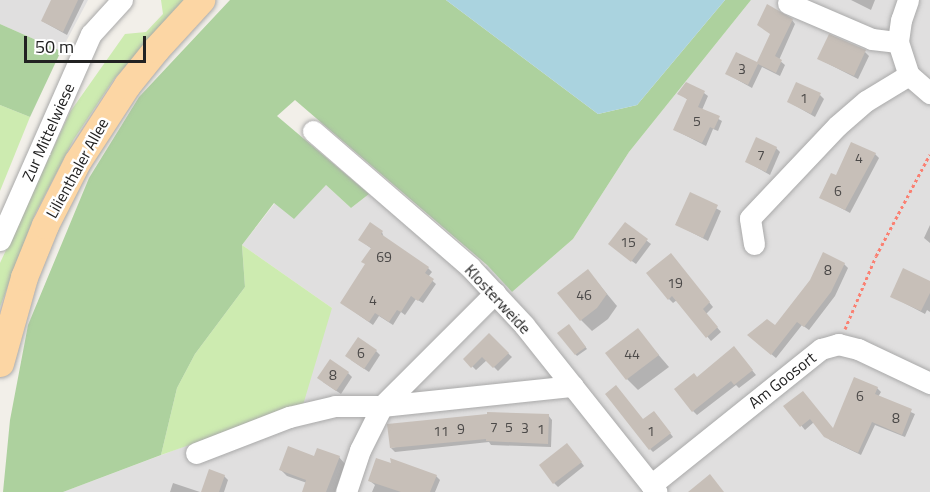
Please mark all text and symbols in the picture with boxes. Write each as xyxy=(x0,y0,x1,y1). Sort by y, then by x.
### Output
scale bar xyxy=(27,24,148,62)
text: 50 m xyxy=(35,33,74,60)
house number: 3 xyxy=(738,61,746,77)
street label: Zur Mittelwiese xyxy=(18,80,78,184)
house number: 1 xyxy=(800,90,808,106)
house number: 5 xyxy=(693,113,701,129)
street label: Lilienthaler Allee xyxy=(42,115,112,221)
house number: 7 xyxy=(757,147,765,163)
house number: 4 xyxy=(855,150,863,166)
house number: 6 xyxy=(834,183,842,199)
house number: 15 xyxy=(620,234,636,250)
house number: 69 xyxy=(376,249,392,265)
street label: Klosterweide xyxy=(461,260,535,338)
house number: 8 xyxy=(824,262,832,278)
house number: 19 xyxy=(667,275,683,291)
house number: 46 xyxy=(576,287,592,303)
house number: 4 xyxy=(369,292,377,308)
house number: 6 xyxy=(357,345,365,361)
house number: 44 xyxy=(624,346,640,362)
street label: Am Goosort xyxy=(744,348,820,412)
house number: 8 xyxy=(329,367,337,383)
house number: 6 xyxy=(856,388,864,404)
house number: 8 xyxy=(892,410,900,426)
house number: 7 xyxy=(490,419,498,435)
house number: 5 xyxy=(505,419,513,435)
house number: 3 xyxy=(521,420,529,436)
house number: 9 xyxy=(457,421,465,437)
house number: 1 xyxy=(537,421,545,437)
house number: 11 xyxy=(433,423,449,439)
house number: 1 xyxy=(647,423,655,439)

